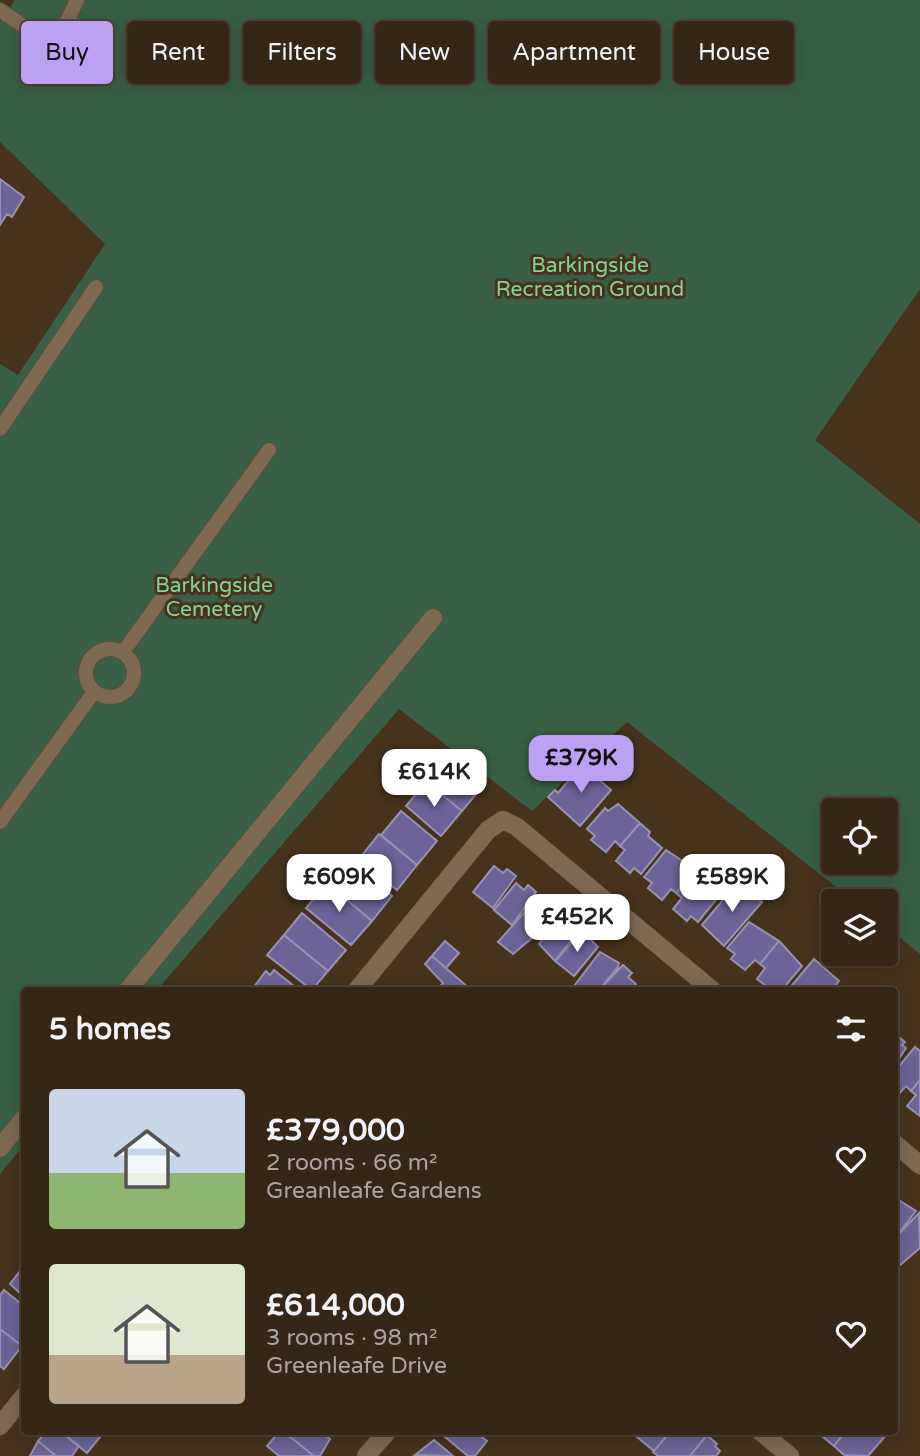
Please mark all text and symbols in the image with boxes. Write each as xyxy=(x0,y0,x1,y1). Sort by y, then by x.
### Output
chip: Buy xyxy=(21,21,113,84)
chip: Rent xyxy=(127,21,229,84)
chip: Filters xyxy=(243,21,361,84)
chip: New xyxy=(375,21,474,84)
chip: Apartment xyxy=(488,21,660,84)
chip: House xyxy=(674,21,794,84)
park label: Barkingside Recreation Ground xyxy=(496,253,684,302)
park label: Barkingside Cemetery xyxy=(155,573,273,622)
pin: £379K xyxy=(532,736,630,795)
text: £379K xyxy=(545,744,617,772)
pin: £614K xyxy=(385,750,483,809)
text: £614K xyxy=(398,758,470,786)
map controls xyxy=(821,798,898,966)
button: locate xyxy=(821,798,898,875)
pin: £609K xyxy=(290,855,388,914)
pin: £589K xyxy=(683,855,781,914)
text: £609K xyxy=(303,863,375,891)
text: £589K xyxy=(696,863,768,891)
button: layers xyxy=(821,889,898,966)
pin: £452K xyxy=(528,894,626,954)
text: £452K xyxy=(541,903,613,931)
icon: filters xyxy=(832,1010,870,1048)
text: 5 homes xyxy=(49,1011,171,1048)
text: £379,000 xyxy=(266,1112,405,1149)
icon: home xyxy=(105,1117,189,1201)
icon: heart xyxy=(832,1140,870,1178)
text: 2 rooms · 66 m² xyxy=(266,1149,437,1177)
text: Greanleafe Gardens xyxy=(266,1177,482,1205)
text: £614,000 xyxy=(266,1287,405,1324)
icon: home xyxy=(105,1292,189,1376)
icon: heart xyxy=(832,1315,870,1353)
text: 3 rooms · 98 m² xyxy=(266,1324,437,1352)
text: Greenleafe Drive xyxy=(266,1352,447,1380)

